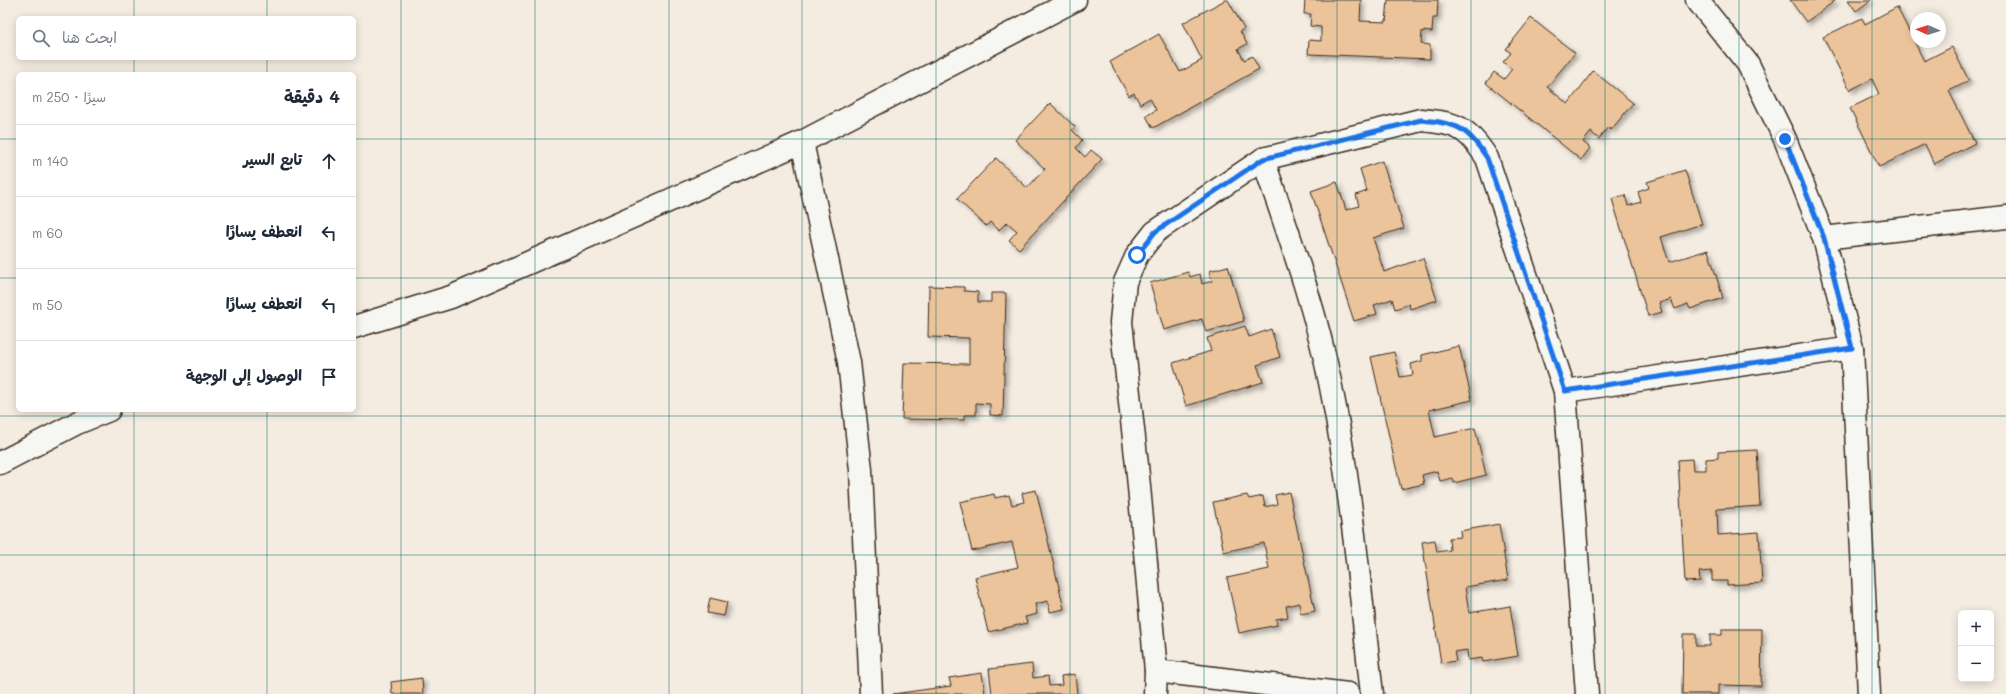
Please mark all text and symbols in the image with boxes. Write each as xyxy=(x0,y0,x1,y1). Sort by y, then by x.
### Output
north arrow xyxy=(1910,12,1946,48)
search box xyxy=(16,16,356,60)
icon: search xyxy=(30,27,52,49)
text: ابحث هنا xyxy=(62,27,117,47)
text: 4 دقيقة xyxy=(284,85,340,107)
text: سيرًا · 250 m xyxy=(32,88,106,105)
route end xyxy=(1776,130,1794,148)
text: تابع السير xyxy=(243,149,302,169)
icon: ahead xyxy=(318,150,340,172)
text: 140 m xyxy=(32,152,68,169)
text: انعطف يسارًا xyxy=(226,221,302,241)
icon: left xyxy=(318,222,340,244)
text: 60 m xyxy=(32,224,62,241)
route start xyxy=(1128,246,1146,264)
text: انعطف يسارًا xyxy=(226,293,302,313)
icon: left xyxy=(318,294,340,316)
text: 50 m xyxy=(32,296,62,313)
text: الوصول إلى الوجهة xyxy=(186,365,302,385)
icon: arrive xyxy=(318,366,340,388)
map controls xyxy=(1958,610,1994,682)
button: + xyxy=(1958,610,1994,646)
button: − xyxy=(1958,646,1994,682)

